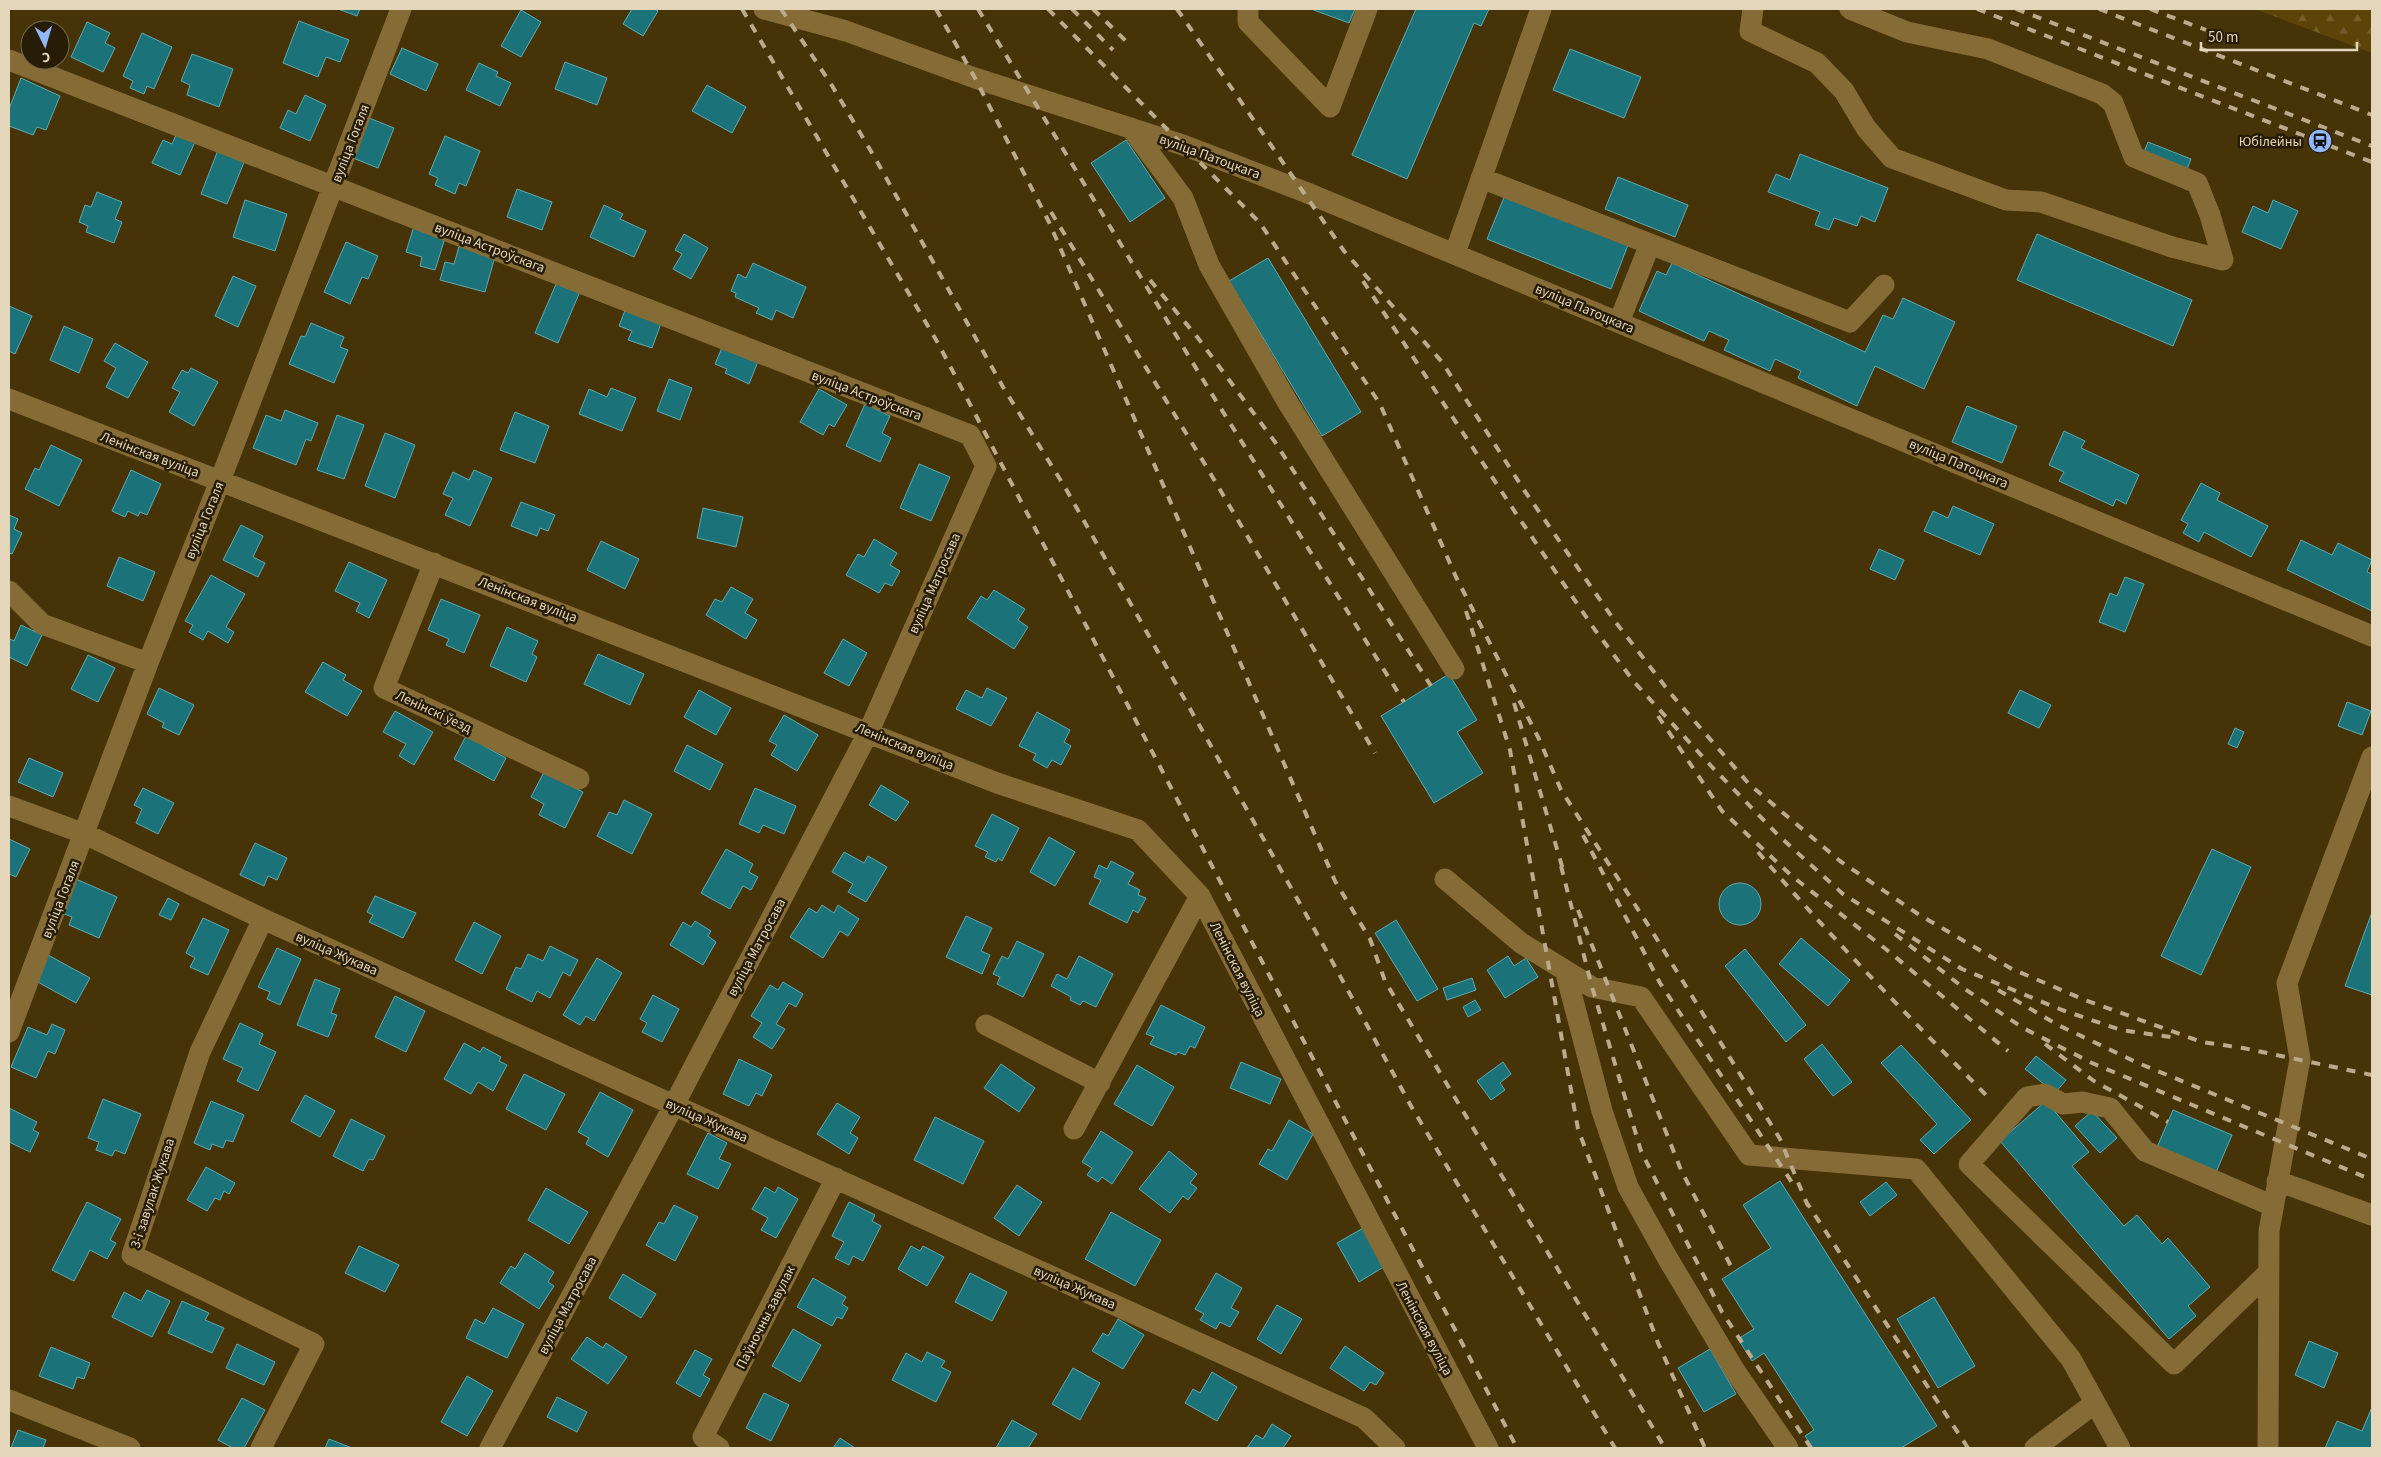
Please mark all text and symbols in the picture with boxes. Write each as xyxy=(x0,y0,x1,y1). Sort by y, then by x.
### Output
north arrow xyxy=(20,20,70,70)
scale bar xyxy=(2201,20,2357,52)
text: 50 m xyxy=(2208,27,2238,48)
text: С xyxy=(41,47,51,67)
street label: вуліца Гогаля xyxy=(327,101,375,185)
station icon: Юбілейны xyxy=(2307,128,2333,154)
street label: вуліца Патоцкага xyxy=(1157,129,1263,184)
place label: Юбілейны xyxy=(2239,132,2302,152)
street label: вуліца Астроўскага xyxy=(432,218,548,278)
street label: вуліца Патоцкага xyxy=(1532,279,1637,339)
street label: вуліца Астроўскага xyxy=(809,366,925,426)
street label: Ленінская вуліца xyxy=(97,427,202,483)
street label: вуліца Патоцкага xyxy=(1906,434,2011,494)
street label: вуліца Гогаля xyxy=(180,479,230,562)
street label: вуліца Матросава xyxy=(904,530,966,637)
street label: Ленінская вуліца xyxy=(475,572,580,628)
street label: Ленінскі ўезд xyxy=(392,686,475,738)
street label: Ленінская вуліца xyxy=(852,718,957,776)
street label: вуліца Гогаля xyxy=(37,857,85,941)
street label: вуліца Матросава xyxy=(723,895,791,1000)
street label: Ленінская вуліца xyxy=(1204,918,1270,1021)
street label: вуліца Жукава xyxy=(292,927,381,981)
street label: вуліца Жукава xyxy=(662,1094,751,1148)
street label: 3-і завулак Жукава xyxy=(126,1136,180,1251)
street label: вуліца Матросава xyxy=(534,1253,602,1358)
street label: вуліца Жукава xyxy=(1030,1261,1119,1315)
street label: Паўночны завулак xyxy=(731,1262,801,1373)
street label: Ленінская вуліца xyxy=(1391,1278,1457,1379)

